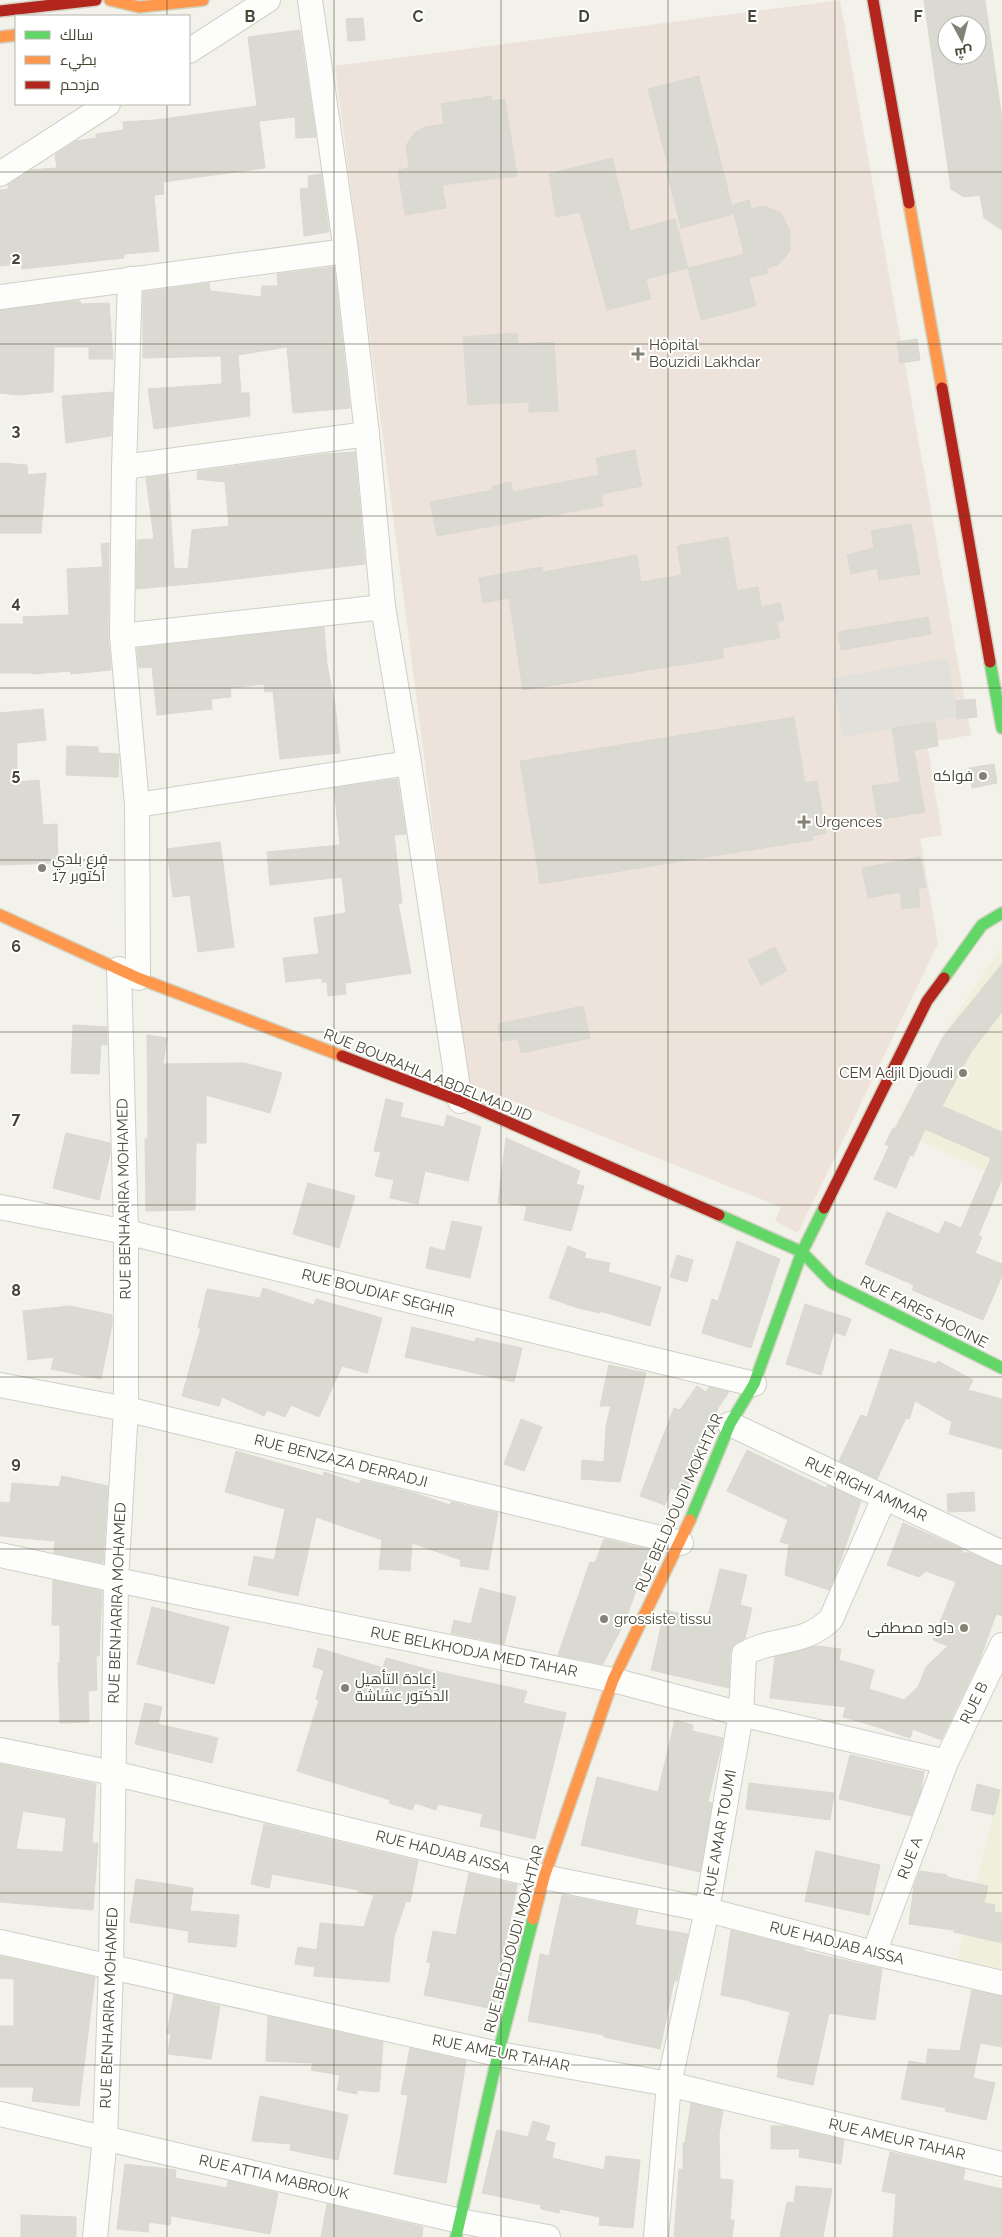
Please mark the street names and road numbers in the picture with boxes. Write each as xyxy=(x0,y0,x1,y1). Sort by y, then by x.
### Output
street label: RUE BOURAHLA ABDELMADJID xyxy=(321,1025,535,1125)
street label: RUE BENHARIRA MOHAMED xyxy=(113,1098,135,1300)
street label: RUE BOUDIAF SEGHIR xyxy=(300,1265,456,1321)
street label: RUE FARES HOCINE xyxy=(857,1272,991,1352)
street label: RUE BELDJOUDI MOKHTAR xyxy=(631,1411,727,1595)
street label: RUE BENZAZA DERRADJI xyxy=(252,1431,430,1491)
street label: RUE RIGHI AMMAR xyxy=(802,1453,930,1525)
street label: RUE BENHARIRA MOHAMED xyxy=(104,1502,130,1704)
street label: RUE BELKHODJA MED TAHAR xyxy=(369,1623,579,1681)
street label: RUE B xyxy=(956,1679,992,1727)
street label: RUE AMAR TOUMI xyxy=(700,1768,740,1898)
street label: RUE HADJAB AISSA xyxy=(374,1827,512,1877)
street label: RUE A xyxy=(894,1834,926,1882)
street label: RUE BELDJOUDI MOKHTAR xyxy=(480,1843,548,2035)
street label: RUE BENHARIRA MOHAMED xyxy=(96,1907,122,2109)
street label: RUE HADJAB AISSA xyxy=(768,1918,906,1968)
street label: RUE AMEUR TAHAR xyxy=(431,2031,572,2075)
street label: RUE AMEUR TAHAR xyxy=(827,2115,967,2164)
street label: RUE ATTIA MABROUK xyxy=(197,2151,351,2203)

